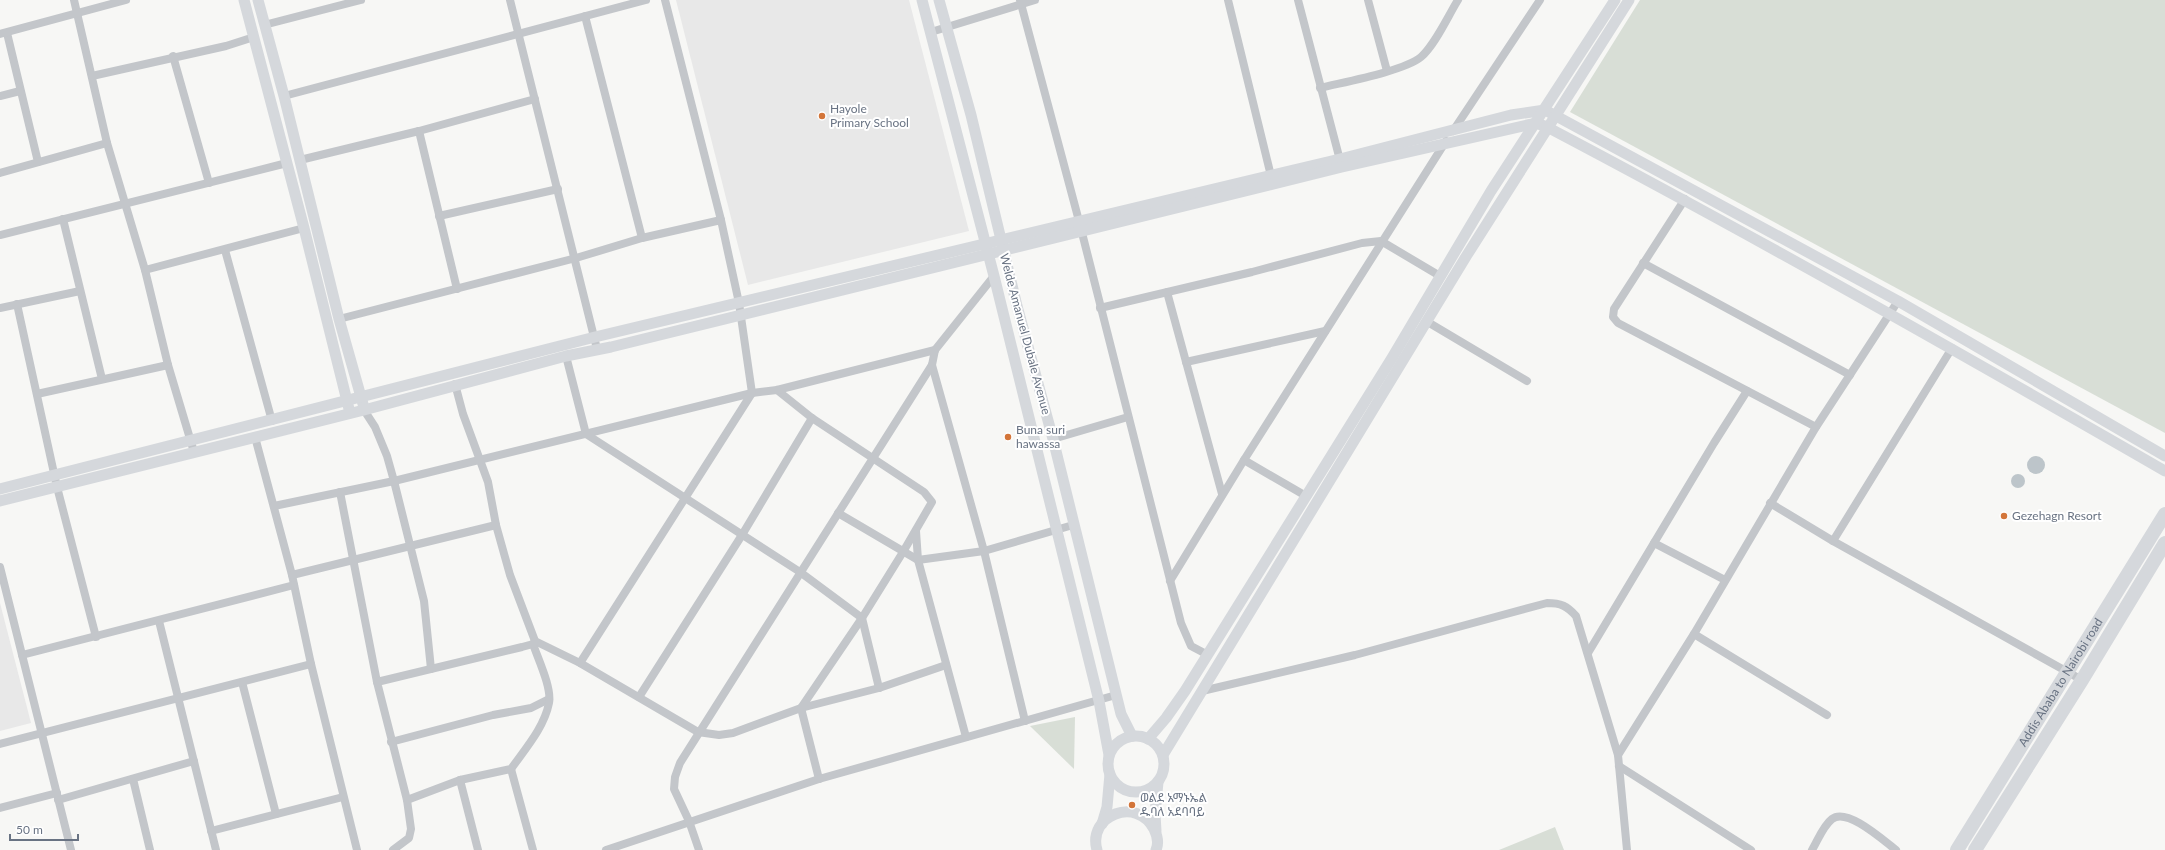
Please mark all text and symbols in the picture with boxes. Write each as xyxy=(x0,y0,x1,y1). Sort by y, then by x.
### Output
place label: Hayole Primary School xyxy=(830,101,909,130)
marker: Hayole Primary School xyxy=(817,111,827,121)
street label: Welde Amanuel Dubale Avenue xyxy=(997,252,1054,416)
place label: Buna suri hawassa xyxy=(1016,422,1065,451)
marker: Buna suri hawassa xyxy=(1003,432,1013,442)
place label: Gezehagn Resort xyxy=(2012,508,2102,523)
marker: Gezehagn Resort xyxy=(1999,511,2009,521)
street label: Addis Ababa to Nairobi road xyxy=(2015,615,2106,749)
place label: ወልደ አማኑኤል ዱባለ አደባባይ xyxy=(1140,790,1207,819)
marker: ወልደ አማኑኤል ዱባለ አደባባይ xyxy=(1127,800,1137,810)
scale bar xyxy=(10,816,78,842)
text: 50 m xyxy=(16,822,43,837)

